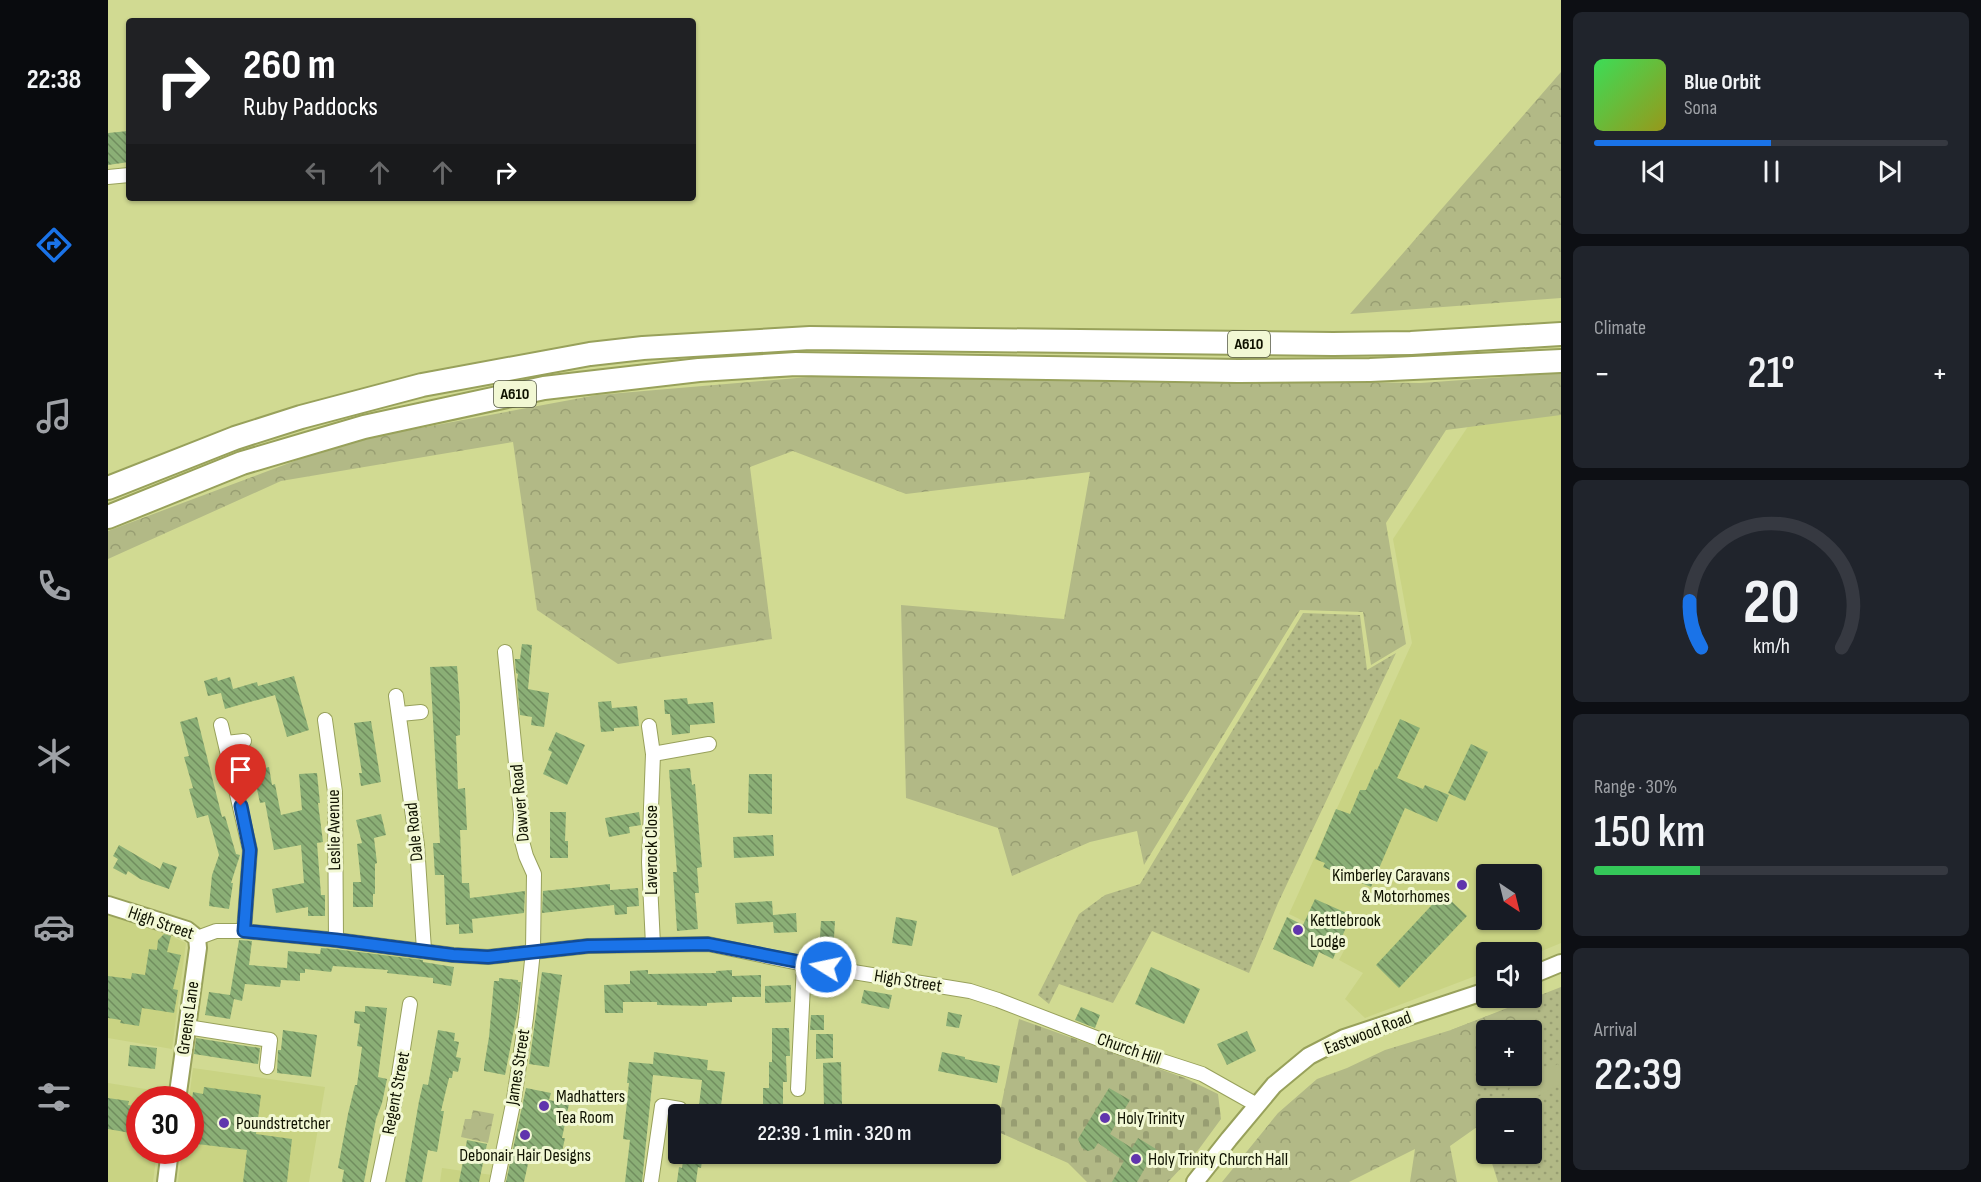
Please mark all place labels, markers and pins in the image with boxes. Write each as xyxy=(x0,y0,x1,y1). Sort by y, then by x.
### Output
pin xyxy=(215,744,266,806)
place label: Kimberley Caravans & Motorhomes xyxy=(1332,865,1450,907)
marker: Kimberley Caravans & Motorhomes xyxy=(1455,878,1469,892)
place label: Kettlebrook Lodge xyxy=(1310,910,1381,952)
marker: Kettlebrook Lodge xyxy=(1291,923,1305,937)
place label: Madhatters Tea Room xyxy=(556,1086,625,1128)
marker: Madhatters Tea Room xyxy=(537,1099,551,1113)
place label: Holy Trinity xyxy=(1117,1108,1185,1129)
marker: Holy Trinity xyxy=(1098,1111,1112,1125)
place label: Poundstretcher xyxy=(236,1113,330,1134)
marker: Poundstretcher xyxy=(217,1116,231,1130)
marker: Debonair Hair Designs xyxy=(518,1128,532,1142)
place label: Debonair Hair Designs xyxy=(459,1145,591,1166)
place label: Holy Trinity Church Hall xyxy=(1148,1149,1288,1170)
marker: Holy Trinity Church Hall xyxy=(1129,1152,1143,1166)

